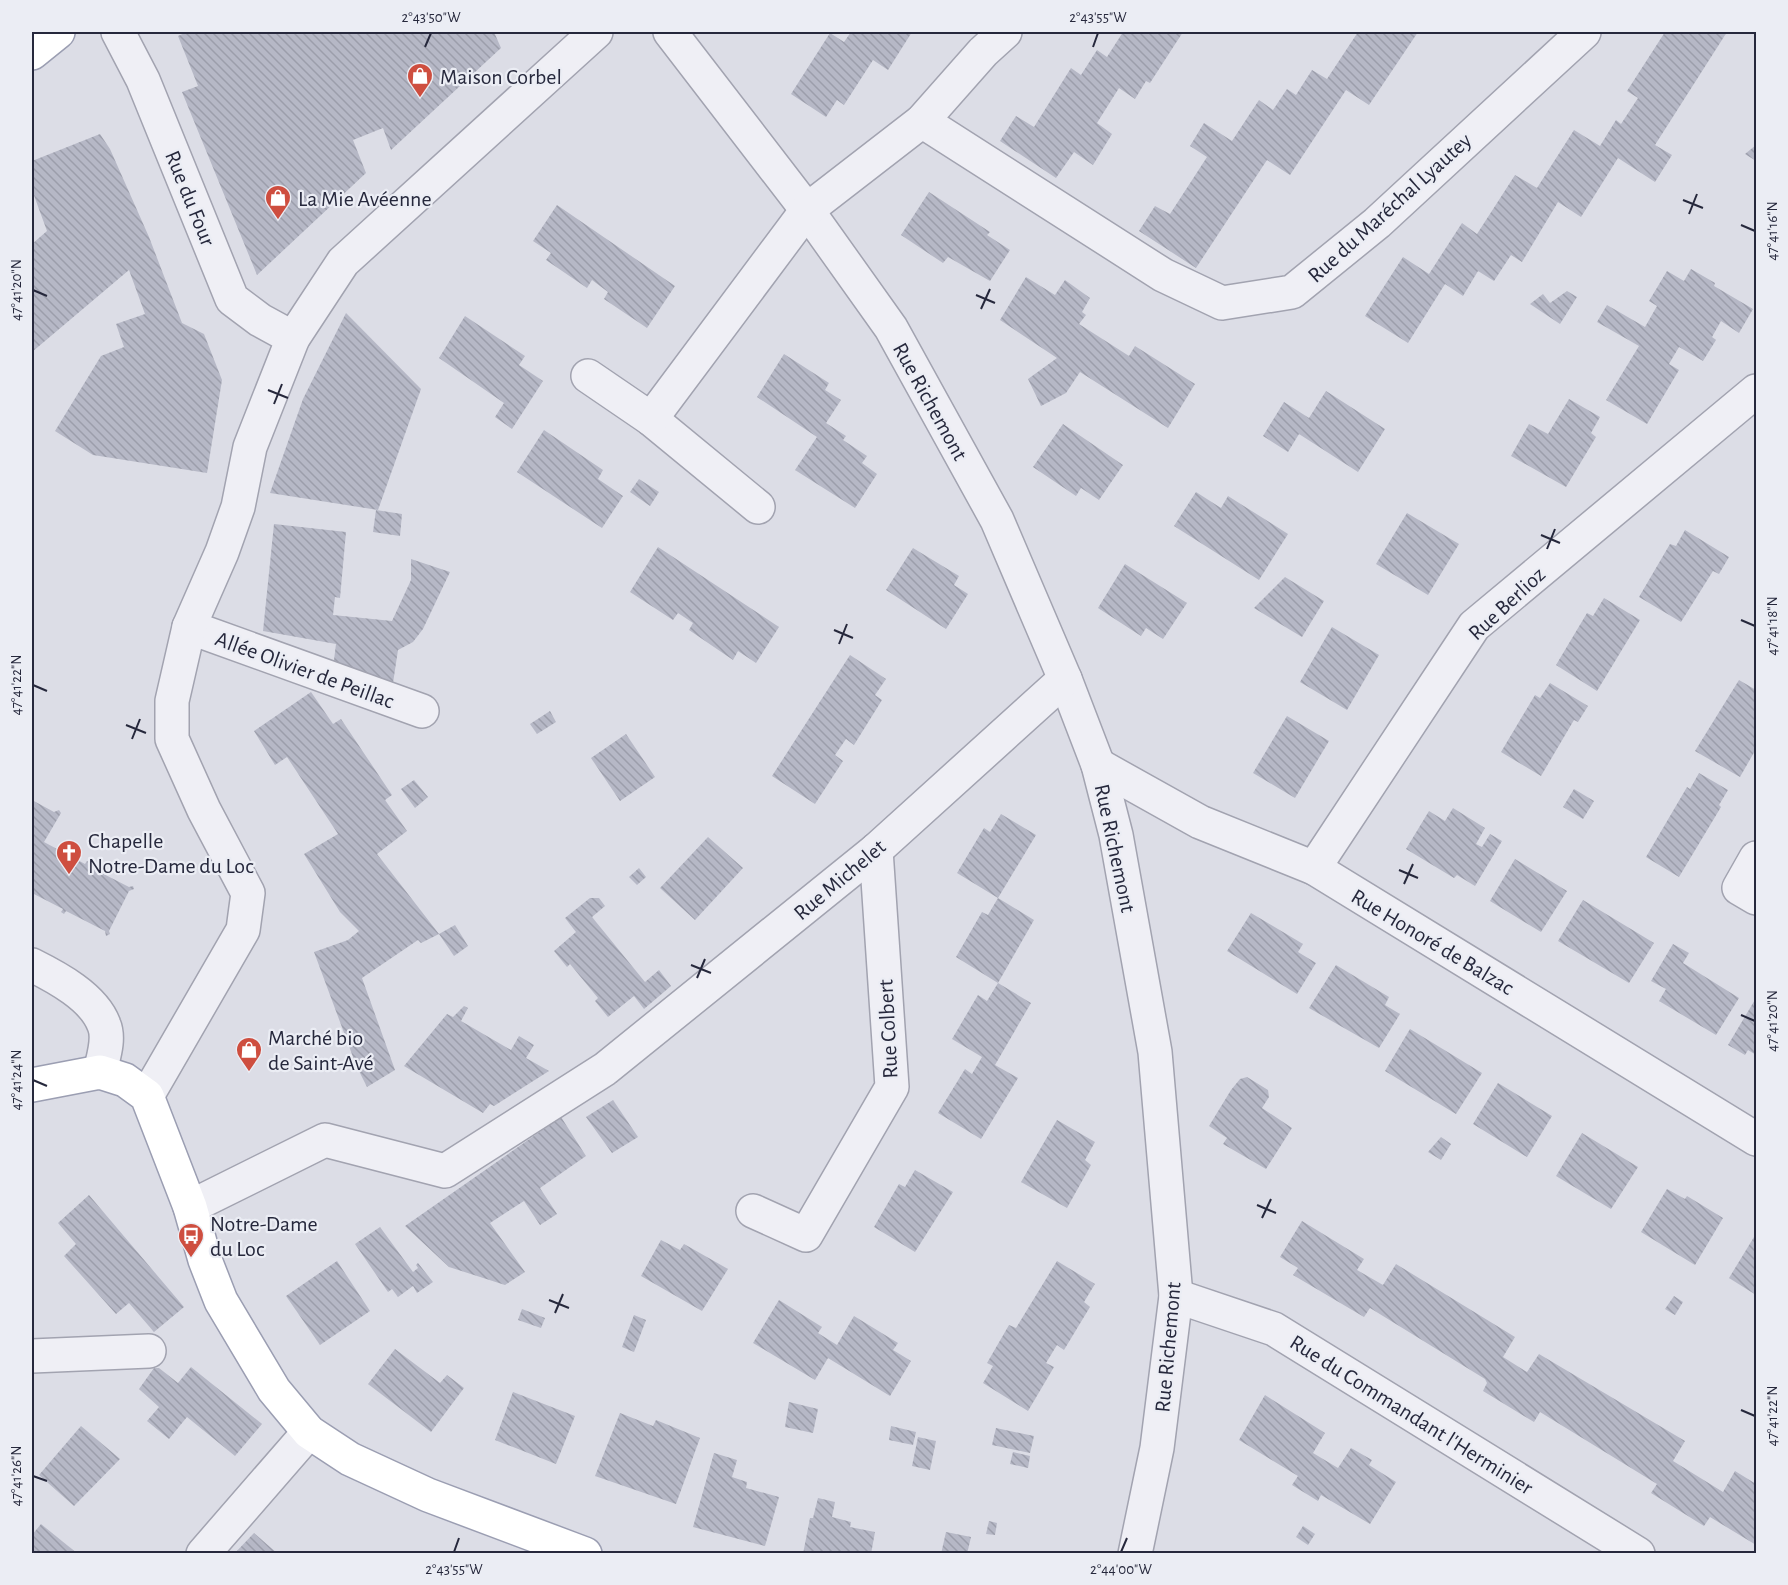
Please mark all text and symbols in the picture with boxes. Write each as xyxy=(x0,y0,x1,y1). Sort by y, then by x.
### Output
text: 2°43'50"W xyxy=(401,10,461,25)
text: 2°43'55"W xyxy=(1069,10,1127,25)
shop icon: Maison Corbel xyxy=(405,61,435,99)
place label: Maison Corbel xyxy=(440,66,562,88)
street label: Rue du Maréchal Lyautey xyxy=(1304,128,1476,287)
street label: Rue du Four xyxy=(161,148,219,249)
shop icon: La Mie Avéenne xyxy=(263,183,293,221)
place label: La Mie Avéenne xyxy=(298,188,432,210)
text: 47°41'16"N xyxy=(1765,201,1780,261)
text: 47°41'20"N xyxy=(9,259,24,321)
street label: Rue Richemont xyxy=(889,339,971,464)
street label: Rue Berlioz xyxy=(1464,563,1549,644)
text: 47°41'18"N xyxy=(1765,596,1780,656)
street label: Allée Olivier de Peillac xyxy=(212,627,397,713)
text: 47°41'22"N xyxy=(9,655,24,715)
street label: Rue Richemont xyxy=(1091,782,1139,915)
place label: Chapelle Notre-Dame du Loc xyxy=(88,830,254,877)
street label: Rue Michelet xyxy=(790,835,890,924)
church icon: Chapelle Notre-Dame du Loc xyxy=(54,838,84,876)
street label: Rue Honoré de Balzac xyxy=(1348,885,1518,999)
street label: Rue Colbert xyxy=(874,979,902,1079)
text: 47°41'20"N xyxy=(1765,990,1780,1052)
place label: Marché bio de Saint-Avé xyxy=(268,1027,374,1074)
shop icon: Marché bio de Saint-Avé xyxy=(234,1035,264,1073)
text: 47°41'24"N xyxy=(9,1049,24,1111)
place label: Notre-Dame du Loc xyxy=(210,1213,318,1260)
bus stop icon: Notre-Dame du Loc xyxy=(176,1221,206,1259)
street label: Rue Richemont xyxy=(1151,1281,1185,1413)
street label: Rue du Commandant l'Herminier xyxy=(1286,1331,1537,1499)
text: 47°41'22"N xyxy=(1765,1386,1780,1446)
text: 47°41'26"N xyxy=(9,1445,24,1507)
text: 2°43'55"W xyxy=(425,1562,483,1577)
text: 2°44'00"W xyxy=(1090,1562,1152,1577)

